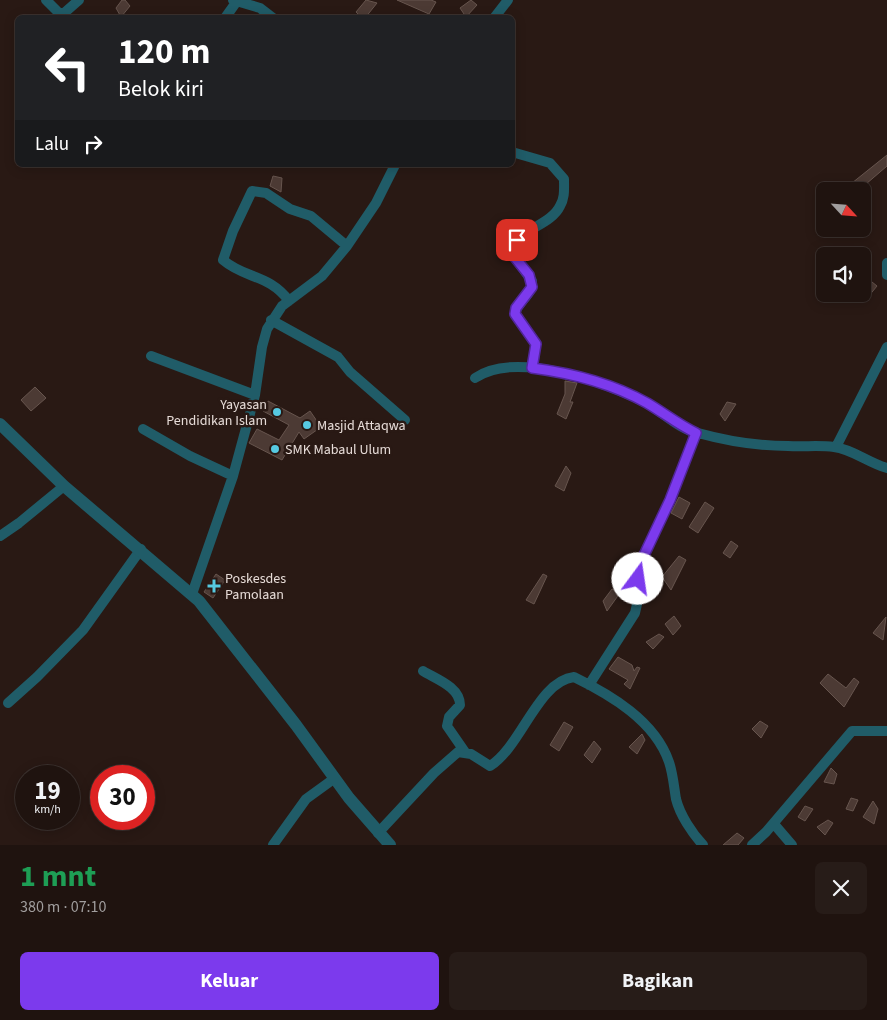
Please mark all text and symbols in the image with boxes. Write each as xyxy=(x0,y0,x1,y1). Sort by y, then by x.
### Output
text: 120 m xyxy=(118,27,210,77)
icon: left xyxy=(35,35,100,100)
text: Belok kiri xyxy=(118,73,204,105)
icon: right xyxy=(79,130,107,158)
text: Lalu xyxy=(35,131,69,158)
north arrow xyxy=(816,182,871,238)
map controls xyxy=(816,182,871,302)
pin xyxy=(496,219,538,261)
icon: arrive xyxy=(503,226,531,254)
button: sound xyxy=(816,247,871,302)
place label: Yayasan Pendidikan Islam xyxy=(166,395,267,431)
marker: Yayasan Pendidikan Islam xyxy=(271,406,283,418)
place label: Masjid Attaqwa xyxy=(317,416,406,436)
marker: Masjid Attaqwa xyxy=(301,419,313,431)
place label: SMK Mabaul Ulum xyxy=(285,440,391,460)
marker: SMK Mabaul Ulum xyxy=(269,443,281,455)
position arrow xyxy=(611,552,663,604)
place label: Poskesdes Pamolaan xyxy=(225,569,286,605)
marker: Poskesdes Pamolaan xyxy=(207,579,221,593)
speed limit sign: 30 xyxy=(90,765,155,830)
text: 19 xyxy=(34,773,61,809)
text: km/h xyxy=(34,801,61,818)
text: 1 mnt xyxy=(20,855,96,898)
button: close xyxy=(815,862,867,914)
text: 380 m · 07:10 xyxy=(20,896,107,918)
button: Keluar xyxy=(20,952,439,1010)
button: Bagikan xyxy=(449,952,867,1010)

